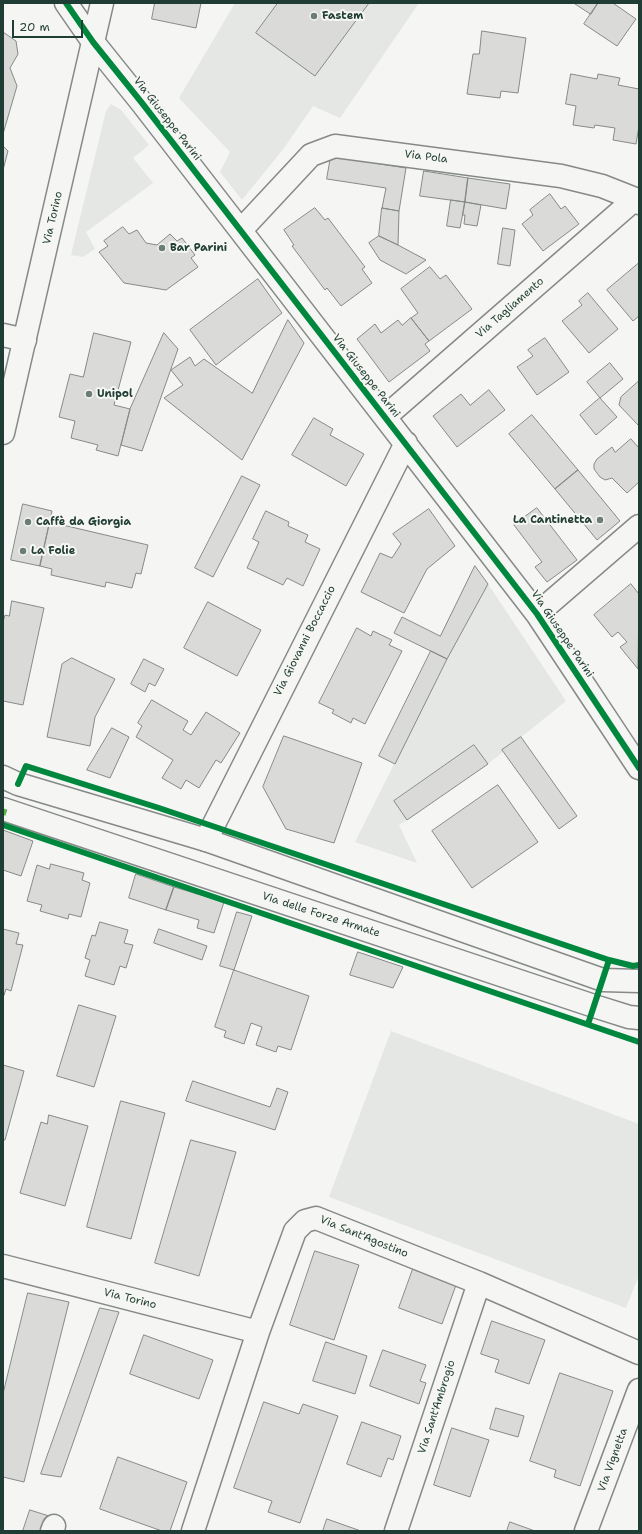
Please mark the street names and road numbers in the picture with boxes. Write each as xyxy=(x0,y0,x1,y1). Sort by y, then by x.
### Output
street label: Via Giuseppe Parini xyxy=(130,75,204,163)
street label: Via Pola xyxy=(403,148,449,166)
street label: Via Torino xyxy=(40,190,66,246)
street label: Via Tagliamento xyxy=(473,275,547,341)
street label: Via Giuseppe Parini xyxy=(329,332,403,420)
street label: Via Giovanni Boccaccio xyxy=(271,584,339,698)
street label: Via Giuseppe Parini xyxy=(528,588,596,680)
street label: Via delle Forze Armate xyxy=(260,890,382,940)
street label: Via Sant'Agostino xyxy=(318,1213,410,1261)
street label: Via Torino xyxy=(102,1286,158,1312)
street label: Via Sant'Ambrogio xyxy=(416,1358,458,1456)
street label: Via Vignetta xyxy=(595,1426,631,1494)

